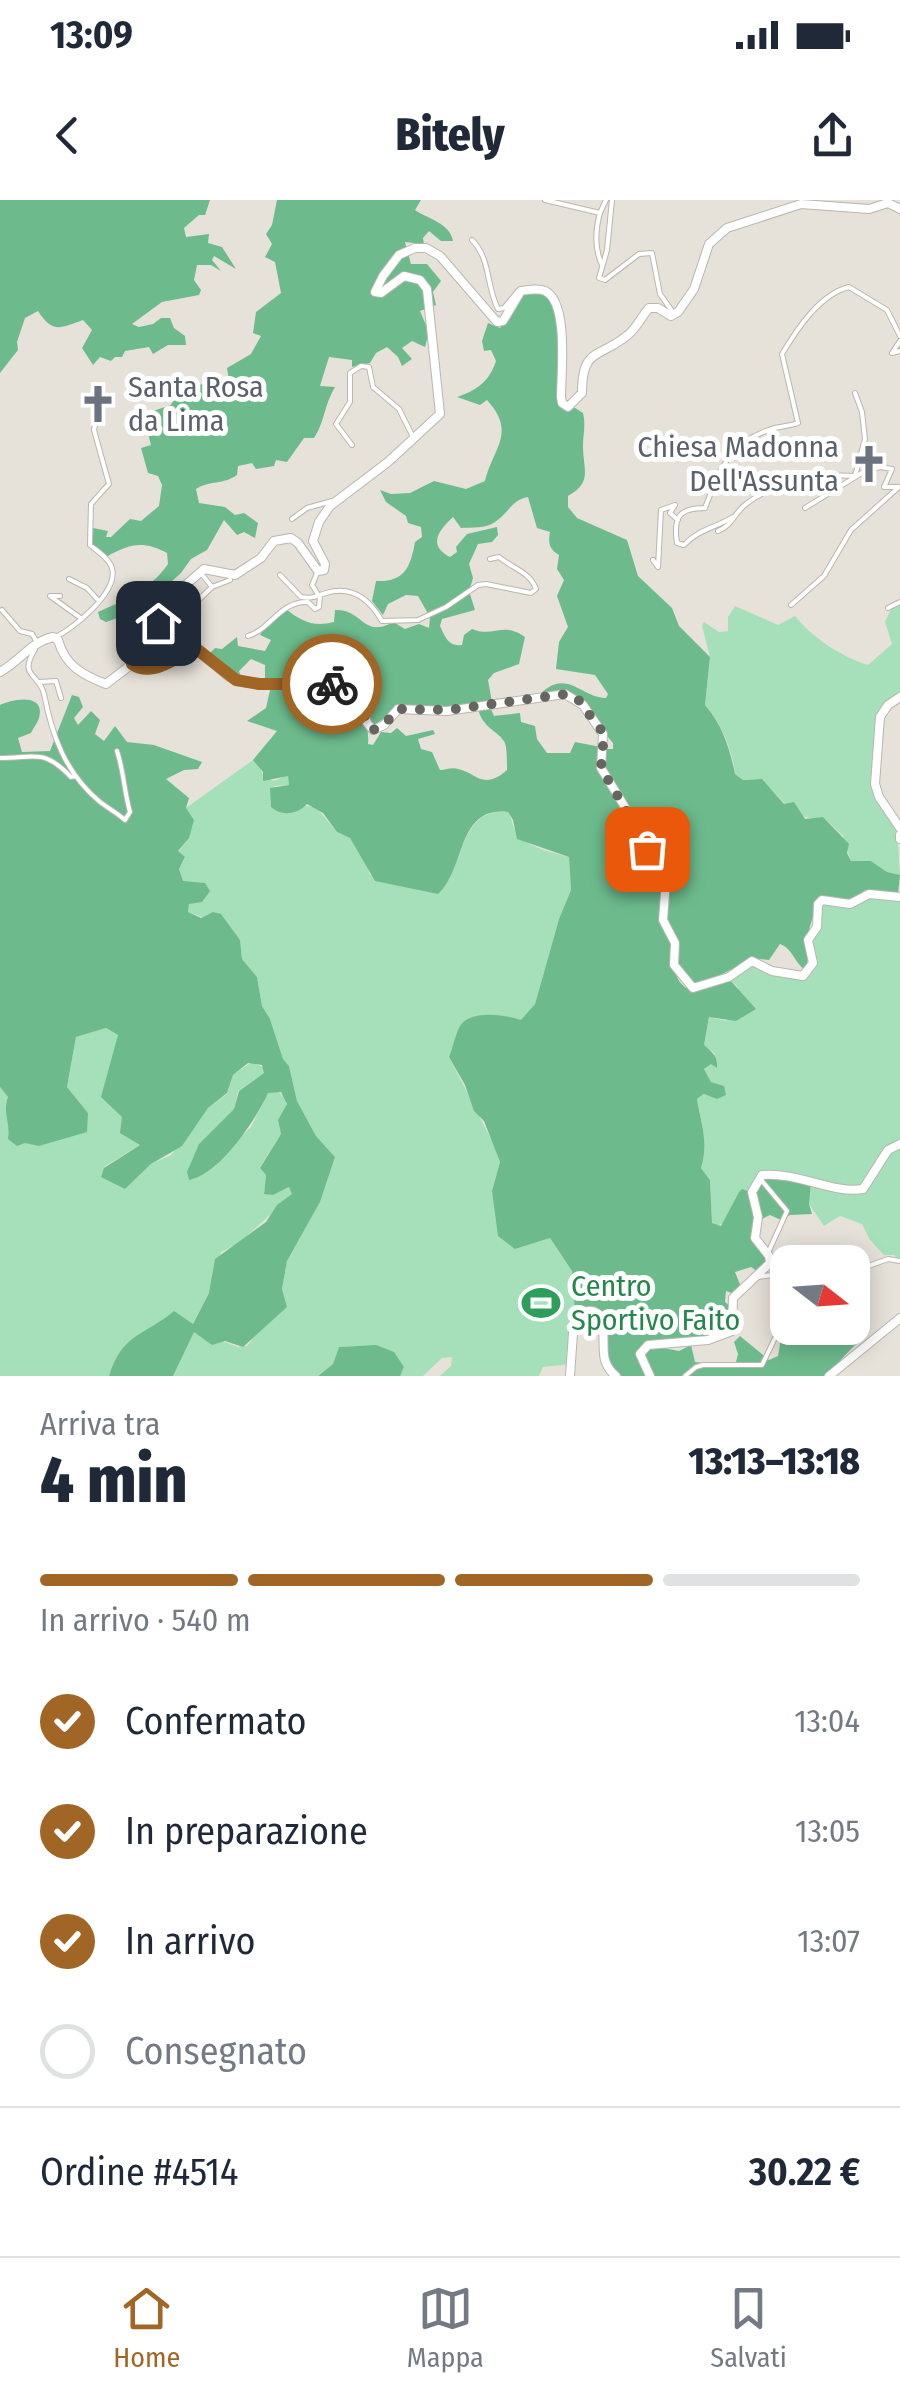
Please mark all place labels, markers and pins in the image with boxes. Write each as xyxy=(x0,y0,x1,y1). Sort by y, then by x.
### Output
place label: Santa Rosa da Lima xyxy=(128,369,264,439)
church icon: Santa Rosa da Lima xyxy=(77,383,119,425)
place label: Chiesa Madonna Dell'Assunta xyxy=(637,429,839,499)
church icon: Chiesa Madonna Dell'Assunta xyxy=(848,443,890,485)
pin xyxy=(116,581,201,666)
pin xyxy=(605,807,690,892)
place label: Centro Sportivo Faito xyxy=(571,1268,740,1338)
sports icon: Centro Sportivo Faito xyxy=(520,1282,562,1324)

